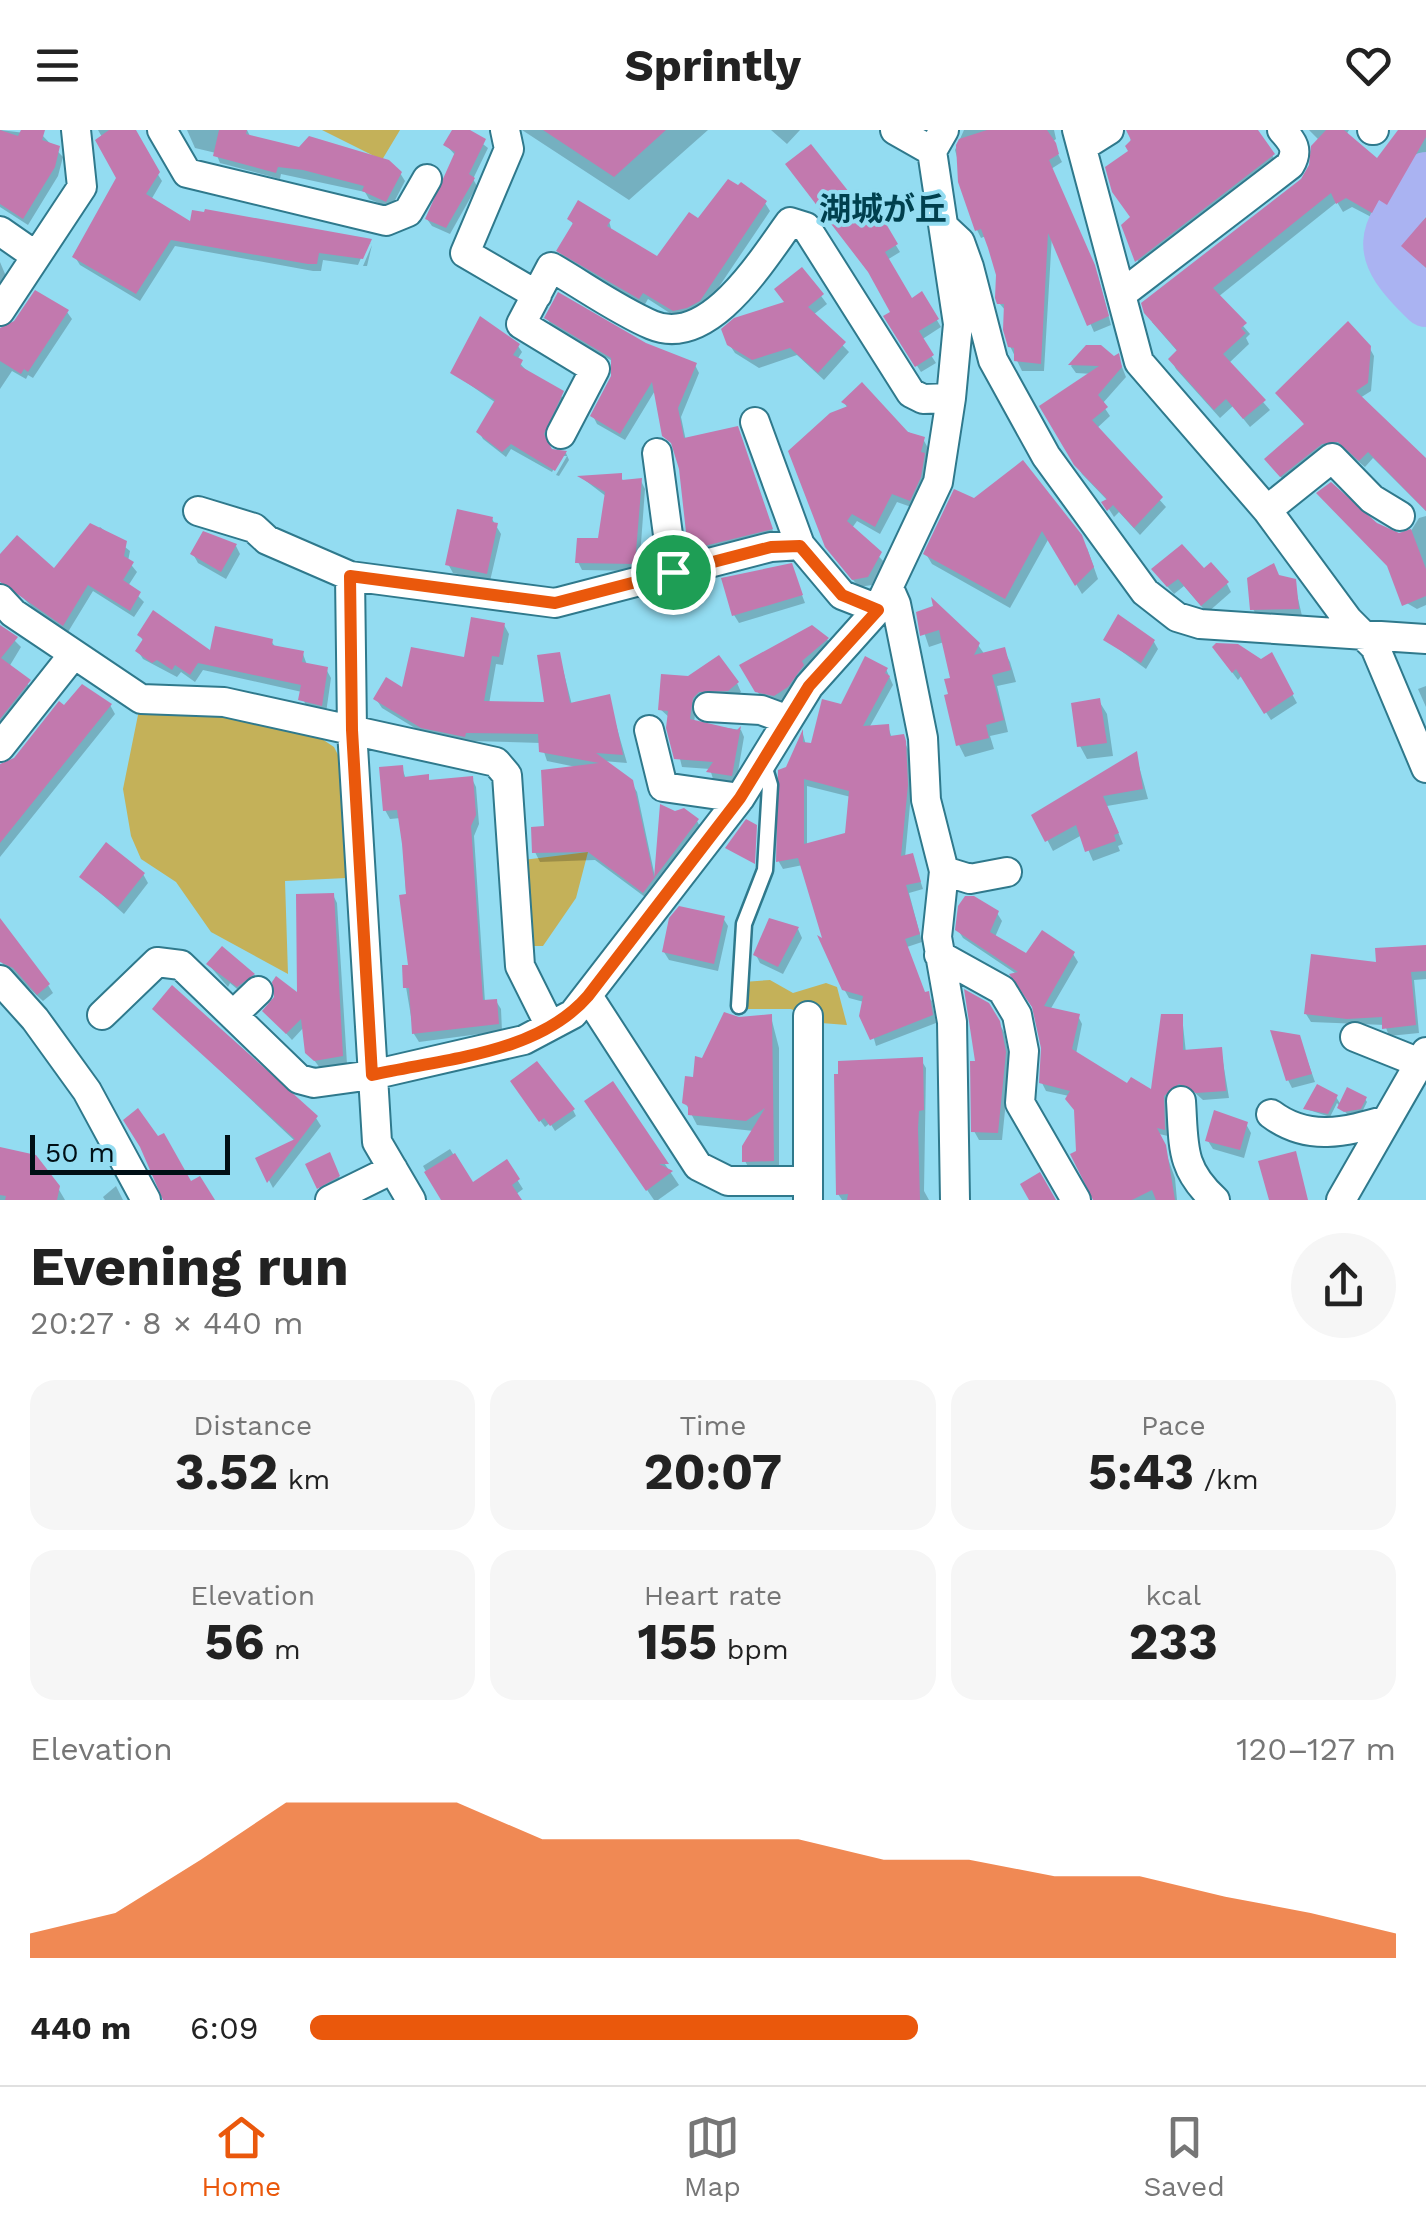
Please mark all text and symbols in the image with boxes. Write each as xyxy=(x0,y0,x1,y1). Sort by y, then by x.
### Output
icon: menu xyxy=(30,38,85,93)
icon: heart xyxy=(1341,38,1396,93)
text: Sprintly xyxy=(625,39,801,92)
district label: 湖城が丘 xyxy=(819,190,947,228)
pin xyxy=(631,530,716,615)
icon: arrive xyxy=(646,545,701,600)
scale bar xyxy=(30,1130,230,1174)
text: 50 m xyxy=(45,1136,115,1169)
button: share xyxy=(1291,1233,1396,1338)
text: Evening run xyxy=(30,1234,349,1298)
text: 20:27 · 8 × 440 m xyxy=(30,1304,303,1342)
text: Distance xyxy=(193,1409,312,1442)
text: Time xyxy=(680,1409,746,1442)
text: Pace xyxy=(1141,1409,1206,1442)
text: 3.52 xyxy=(175,1442,278,1501)
text: 20:07 xyxy=(644,1442,782,1501)
text: 5:43 xyxy=(1088,1442,1194,1501)
text: km xyxy=(278,1463,330,1496)
text: /km xyxy=(1194,1463,1259,1496)
text: Elevation xyxy=(190,1579,315,1612)
text: Heart rate xyxy=(644,1579,782,1612)
text: kcal xyxy=(1146,1579,1201,1612)
text: 56 xyxy=(205,1612,265,1671)
text: 155 xyxy=(637,1612,717,1671)
text: 233 xyxy=(1129,1612,1218,1671)
text: m xyxy=(265,1633,301,1666)
text: bpm xyxy=(717,1633,789,1666)
text: Elevation xyxy=(30,1730,173,1768)
text: 120–127 m xyxy=(1236,1730,1396,1768)
text: 440 m xyxy=(30,2009,131,2047)
text: 6:09 xyxy=(190,2009,259,2047)
tab: Home xyxy=(201,2110,281,2203)
tab: Map xyxy=(684,2110,741,2203)
tab: Saved xyxy=(1143,2110,1225,2203)

